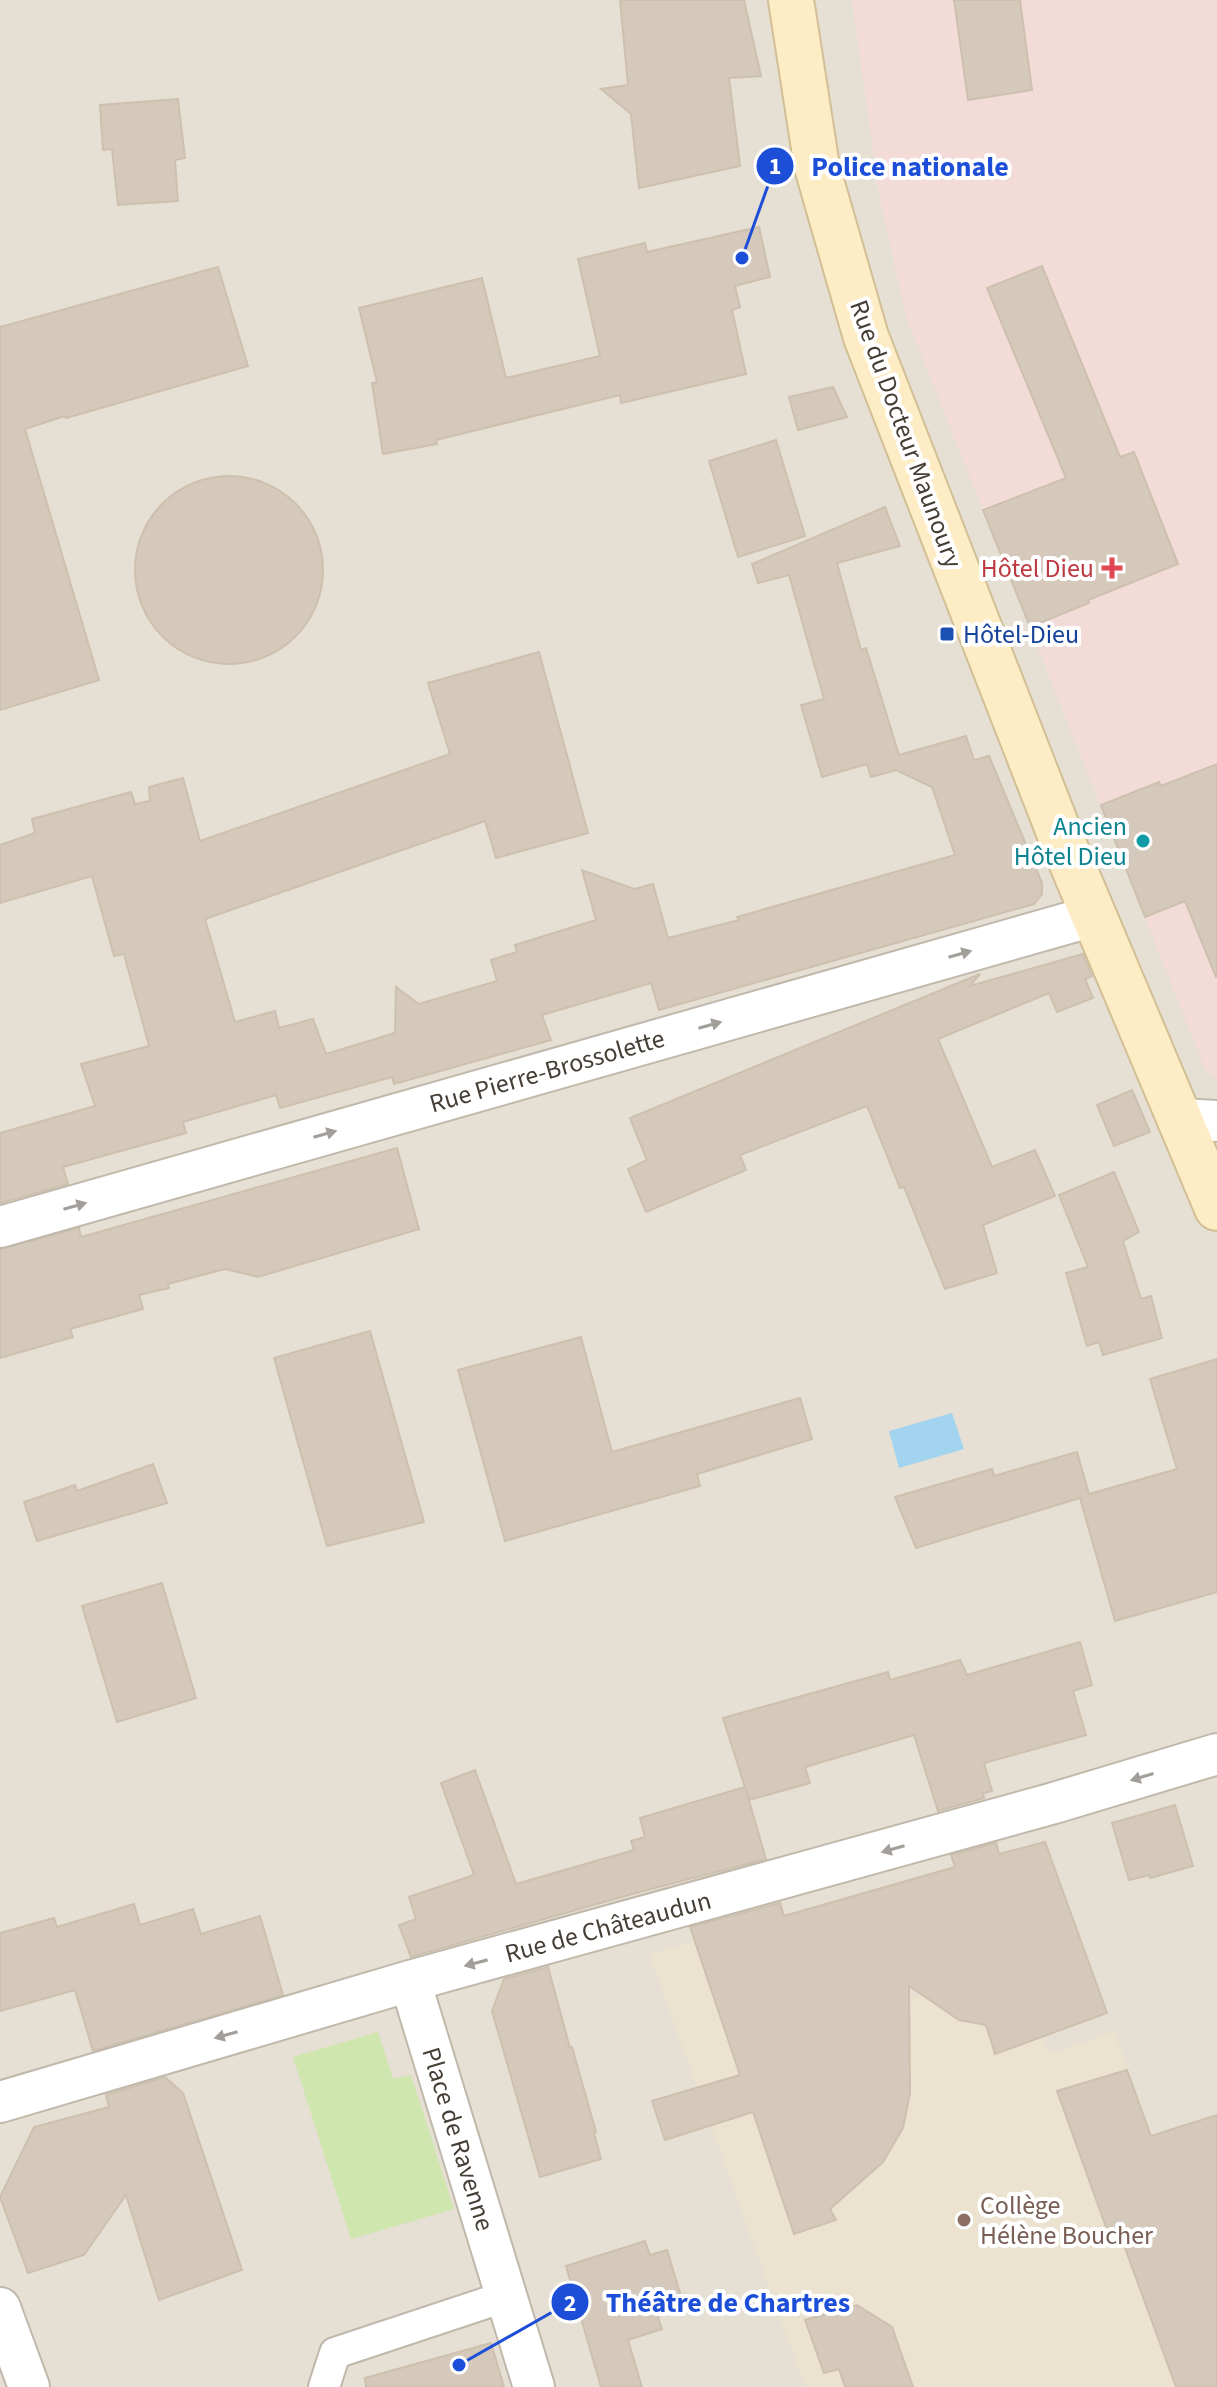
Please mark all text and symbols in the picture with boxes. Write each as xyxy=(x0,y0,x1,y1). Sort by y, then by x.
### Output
callout: Police nationale xyxy=(755,140,1024,192)
text: Police nationale xyxy=(811,147,1009,187)
text: 1 xyxy=(769,149,781,184)
street label: Rue du Docteur Maunoury xyxy=(840,295,972,573)
place label: Hôtel Dieu xyxy=(981,550,1094,587)
marker: Hôtel Dieu xyxy=(1101,557,1123,579)
place label: Hôtel-Dieu xyxy=(963,616,1079,653)
marker: Hôtel-Dieu xyxy=(938,625,956,643)
place label: Ancien Hôtel Dieu xyxy=(1014,808,1127,875)
marker: Ancien Hôtel Dieu xyxy=(1134,832,1152,850)
one-way arrow xyxy=(947,947,972,959)
one-way arrow xyxy=(698,1018,722,1031)
street label: Rue Pierre-Brossolette xyxy=(425,1020,669,1122)
one-way arrow xyxy=(313,1128,338,1140)
one-way arrow xyxy=(63,1199,88,1211)
one-way arrow xyxy=(1130,1771,1154,1784)
one-way arrow xyxy=(880,1843,904,1856)
street label: Rue de Châteaudun xyxy=(501,1882,715,1972)
one-way arrow xyxy=(464,1958,489,1970)
one-way arrow xyxy=(214,2029,238,2042)
street label: Place de Ravenne xyxy=(412,2043,504,2235)
place label: Collège Hélène Boucher xyxy=(980,2187,1154,2254)
marker: Collège Hélène Boucher xyxy=(955,2211,973,2229)
callout: Théâtre de Chartres xyxy=(550,2276,867,2328)
text: Théâtre de Chartres xyxy=(606,2283,850,2323)
text: 2 xyxy=(564,2286,576,2321)

